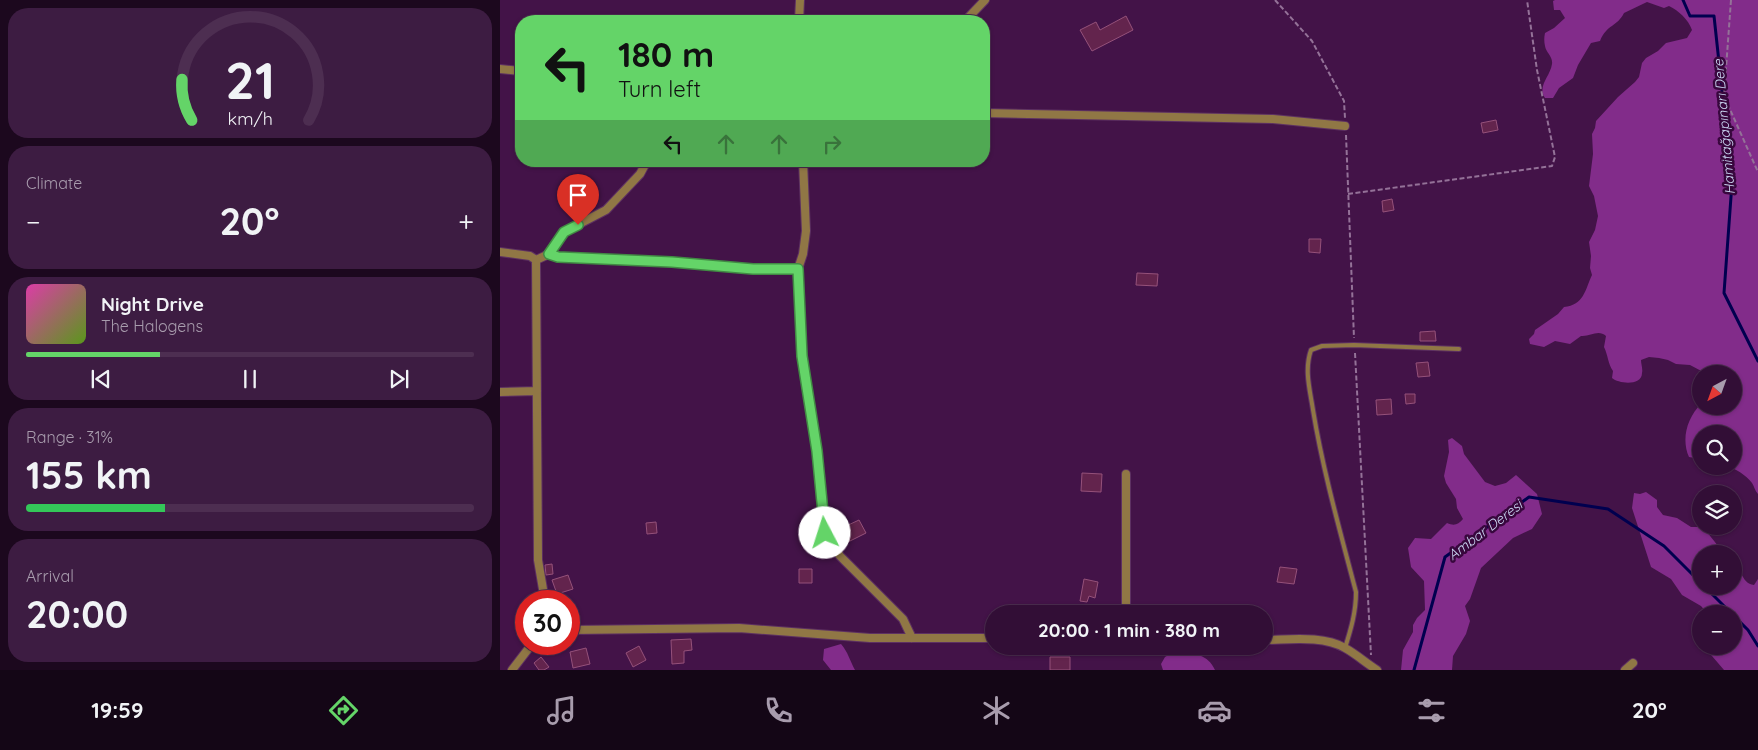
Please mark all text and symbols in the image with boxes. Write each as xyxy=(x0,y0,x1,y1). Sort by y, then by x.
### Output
text: 180 m xyxy=(618,32,714,76)
icon: left xyxy=(535,35,600,100)
text: 21 xyxy=(225,47,275,112)
water label: Hamitağapınarı Dere xyxy=(1709,57,1739,196)
text: Turn left xyxy=(618,75,701,103)
text: km/h xyxy=(227,107,273,129)
icon: left xyxy=(659,130,687,158)
icon: ahead xyxy=(712,130,740,158)
icon: ahead xyxy=(765,130,793,158)
icon: right xyxy=(818,130,846,158)
text: Climate xyxy=(26,173,82,193)
pin xyxy=(557,174,599,225)
icon: arrive xyxy=(564,181,592,209)
text: 20° xyxy=(219,197,279,245)
text: − xyxy=(26,204,41,239)
text: + xyxy=(458,204,474,239)
text: Night Drive xyxy=(101,292,204,316)
text: The Halogens xyxy=(101,316,203,336)
icon: previous xyxy=(87,365,115,393)
icon: pause xyxy=(236,365,264,393)
icon: next xyxy=(385,365,413,393)
north arrow xyxy=(1692,365,1742,415)
map controls xyxy=(1692,365,1742,655)
button: search xyxy=(1692,425,1742,475)
text: Range · 31% xyxy=(26,427,113,447)
text: 155 km xyxy=(26,451,152,499)
button: layers xyxy=(1692,485,1742,535)
water label: Ambar Deresi xyxy=(1444,495,1527,564)
position arrow xyxy=(798,506,850,558)
button: + xyxy=(1692,545,1742,595)
text: Arrival xyxy=(26,566,74,586)
text: 20:00 xyxy=(26,590,128,638)
speed limit sign: 30 xyxy=(515,590,580,655)
button: − xyxy=(1692,605,1742,655)
text: 20:00 · 1 min · 380 m xyxy=(1038,618,1220,642)
icon: directions xyxy=(326,693,361,728)
icon: music xyxy=(544,693,579,728)
icon: phone xyxy=(761,693,796,728)
icon: climate xyxy=(979,693,1014,728)
icon: car xyxy=(1197,693,1232,728)
icon: filters xyxy=(1414,693,1449,728)
text: 19:59 xyxy=(91,696,144,724)
text: 20° xyxy=(1632,696,1667,724)

